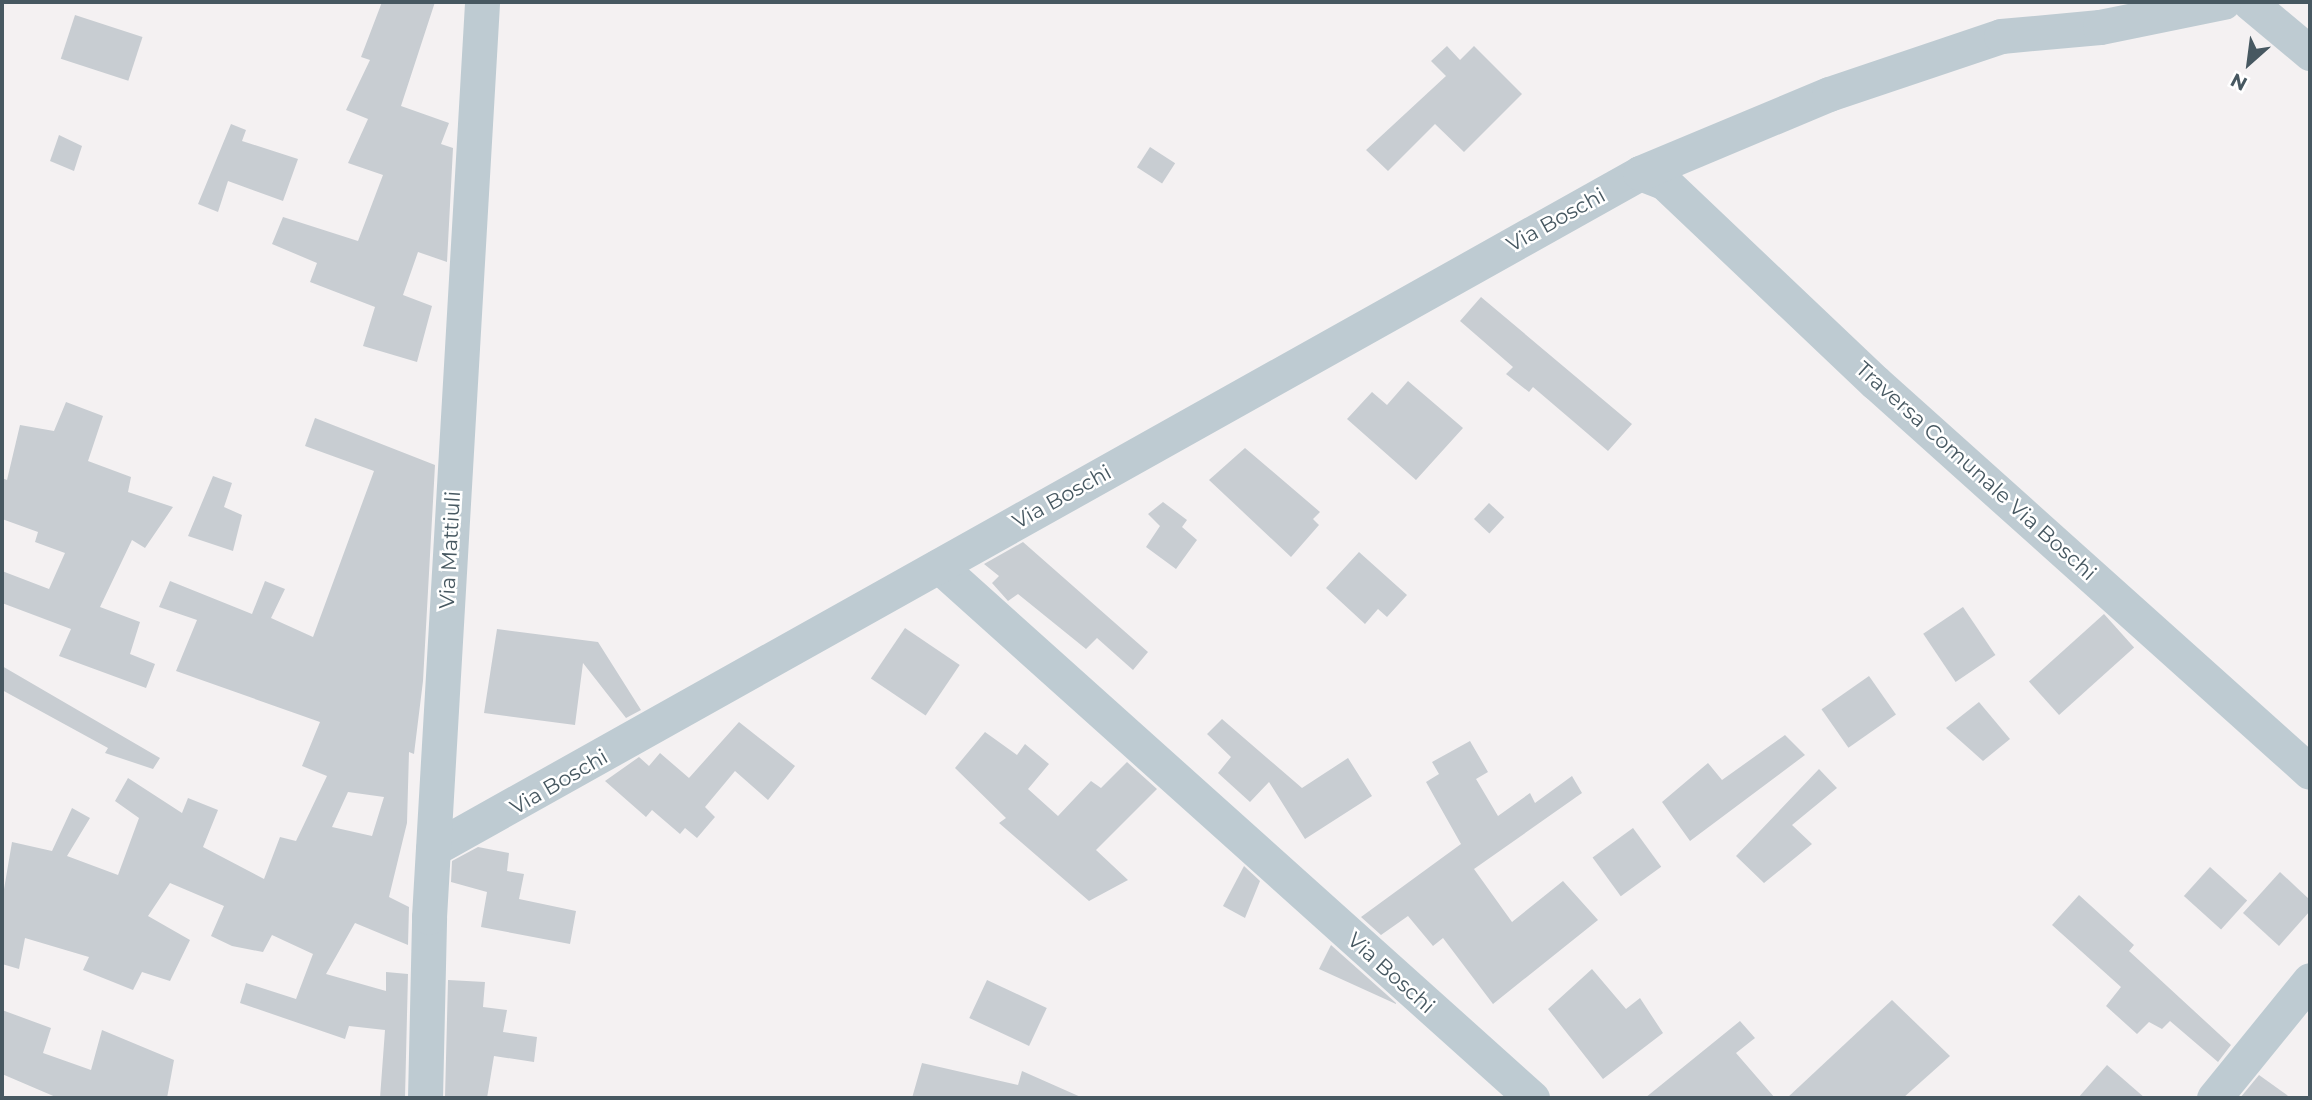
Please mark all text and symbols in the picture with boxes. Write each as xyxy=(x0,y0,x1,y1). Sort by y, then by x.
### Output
north arrow xyxy=(2214,28,2284,98)
text: N xyxy=(2227,68,2251,96)
street label: Via Boschi xyxy=(1502,183,1610,257)
street label: Traversa Comunale Via Boschi xyxy=(1851,356,2101,586)
street label: Via Boschi xyxy=(1008,460,1116,534)
street label: Via Mattiuli xyxy=(434,490,466,610)
street label: Via Boschi xyxy=(506,744,612,820)
street label: Via Boschi xyxy=(1342,927,1440,1019)

